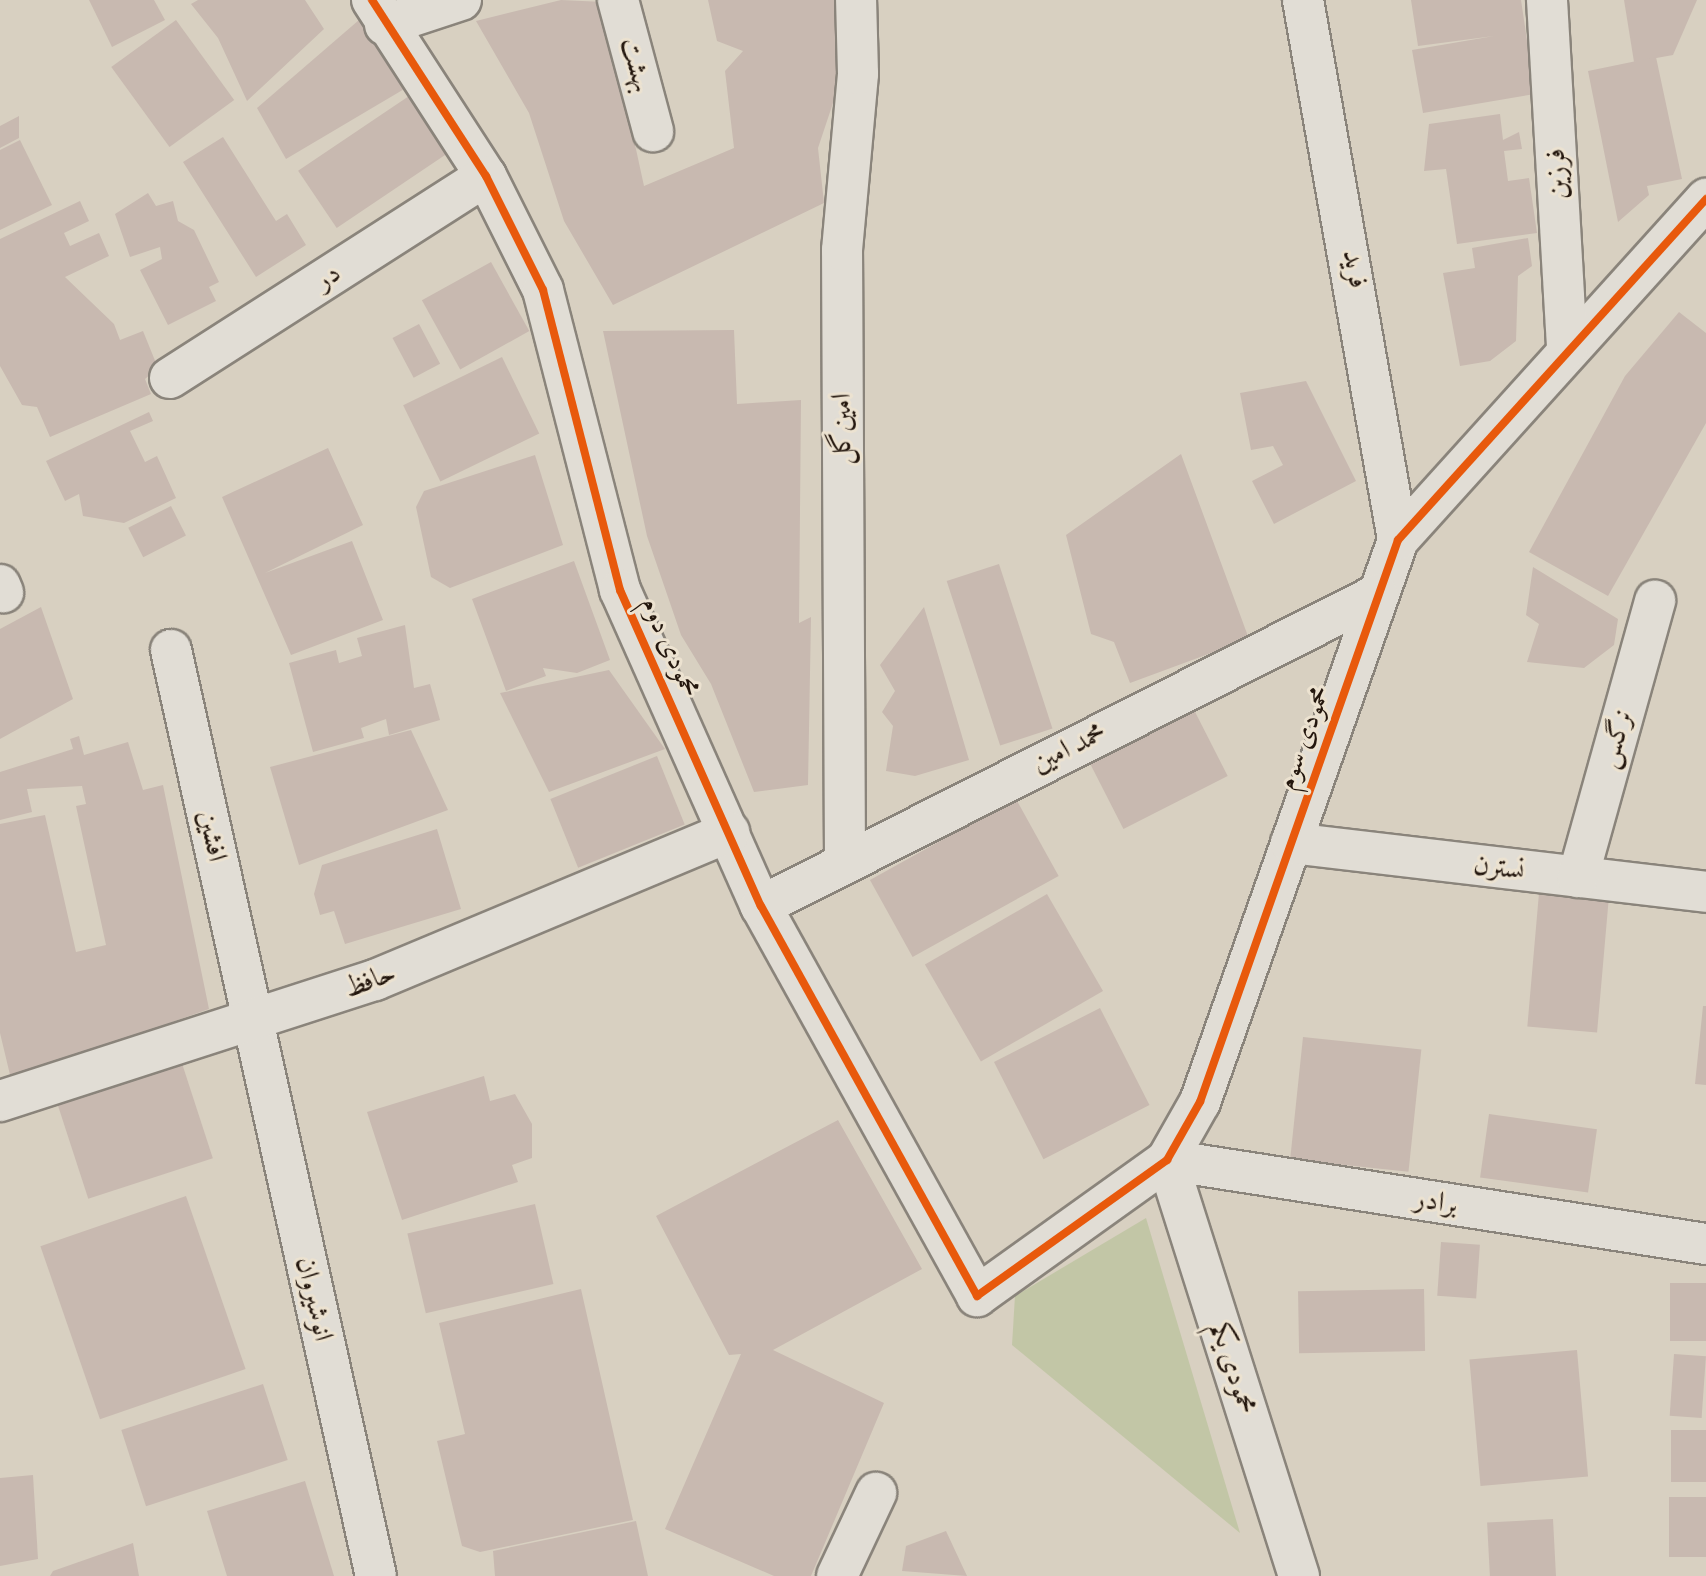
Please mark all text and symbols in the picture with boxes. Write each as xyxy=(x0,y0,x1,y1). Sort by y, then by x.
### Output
street label: بهشت xyxy=(613,34,659,96)
street label: فرزین xyxy=(1539,148,1575,200)
street label: فرید xyxy=(1335,247,1375,291)
street label: در xyxy=(309,256,347,298)
street label: امین‌گل xyxy=(825,393,859,465)
street label: محمودی دوم xyxy=(633,592,707,702)
street label: محمودی سوم xyxy=(1270,681,1338,795)
street label: نرگس xyxy=(1592,706,1640,772)
street label: محمد امین xyxy=(1027,716,1111,780)
street label: افشین xyxy=(190,807,234,865)
street label: نسترن xyxy=(1471,848,1527,888)
street label: حافظ xyxy=(339,956,401,1006)
street label: برادر xyxy=(1412,1182,1460,1222)
street label: انوشیروان xyxy=(288,1254,340,1344)
street label: محمودی یکم xyxy=(1202,1318,1264,1418)

